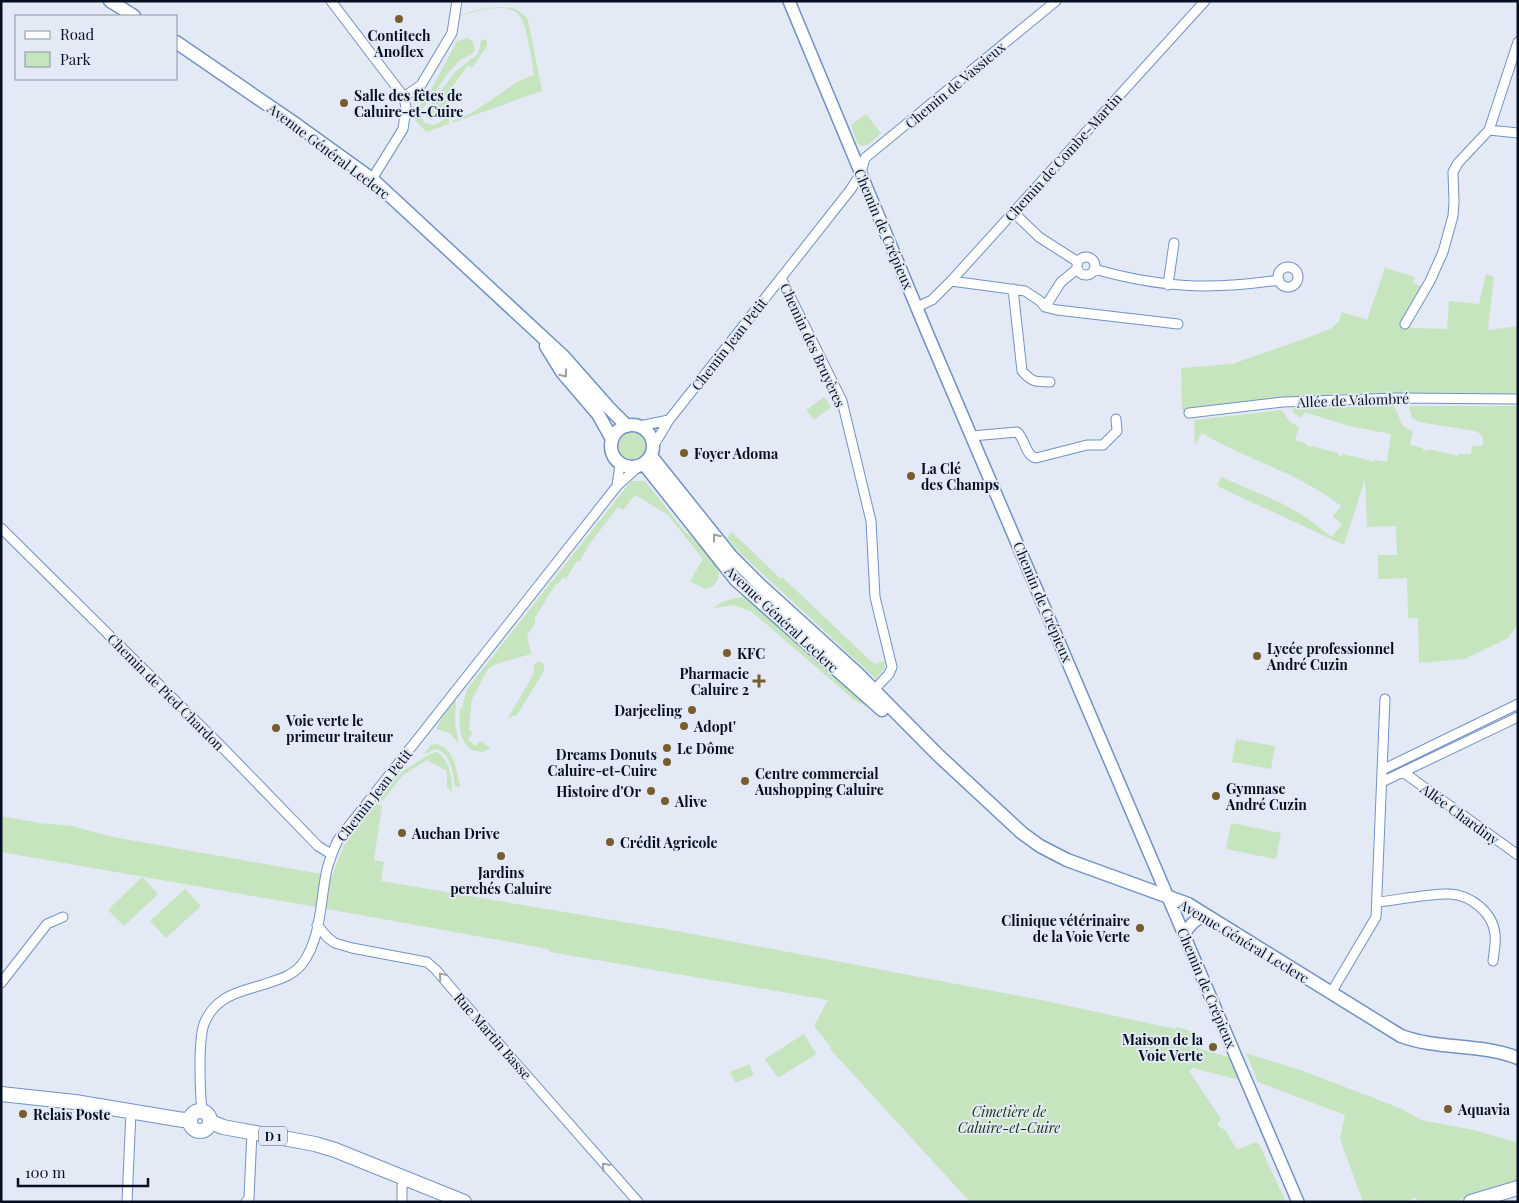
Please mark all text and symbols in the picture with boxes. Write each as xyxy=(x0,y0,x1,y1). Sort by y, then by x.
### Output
marker: Contitech Anoflex xyxy=(393,13,405,25)
legend xyxy=(15,15,178,80)
text: Road xyxy=(60,24,94,44)
place label: Contitech Anoflex xyxy=(367,26,431,61)
street label: Chemin de Vassieux xyxy=(901,37,1010,133)
text: Park xyxy=(60,49,92,69)
place label: Salle des fêtes de Caluire-et-Cuire xyxy=(354,86,463,121)
street label: Chemin de Combe-Martin xyxy=(1000,88,1126,225)
marker: Salle des fêtes de Caluire-et-Cuire xyxy=(338,97,350,109)
street label: Avenue Général Leclerc xyxy=(263,98,394,203)
street label: Chemin de Crépieux xyxy=(850,166,918,293)
street label: Chemin des Bruyères xyxy=(776,280,850,410)
street label: Chemin Jean Petit xyxy=(687,293,772,394)
one-way arrow xyxy=(559,368,567,377)
street label: Allée de Valombré xyxy=(1296,389,1410,411)
place label: Foyer Adoma xyxy=(694,444,779,463)
marker: Foyer Adoma xyxy=(678,447,690,459)
place label: La Clé des Champs xyxy=(921,459,999,494)
marker: La Clé des Champs xyxy=(905,470,917,482)
one-way arrow xyxy=(713,534,722,543)
street label: Chemin de Crépieux xyxy=(1009,539,1077,666)
street label: Avenue Général Leclerc xyxy=(720,561,843,677)
street label: Chemin de Pied Chardon xyxy=(103,629,229,755)
place label: Lycée professionnel André Cuzin xyxy=(1266,639,1395,674)
place label: KFC xyxy=(737,644,765,663)
marker: KFC xyxy=(721,647,733,659)
marker: Lycée professionnel André Cuzin xyxy=(1251,650,1263,662)
place label: Pharmacie Caluire 2 xyxy=(680,664,749,699)
marker: Pharmacie Caluire 2 xyxy=(753,675,765,687)
place label: Darjeeling xyxy=(614,701,682,720)
marker: Darjeeling xyxy=(686,704,698,716)
place label: Voie verte le primeur traiteur xyxy=(285,711,393,746)
place label: Adopt' xyxy=(693,717,736,736)
marker: Adopt' xyxy=(678,720,690,732)
marker: Voie verte le primeur traiteur xyxy=(270,722,282,734)
place label: Le Dôme xyxy=(677,739,734,758)
marker: Le Dôme xyxy=(661,742,673,754)
street label: Chemin Jean Petit xyxy=(332,744,417,845)
place label: Dreams Donuts Caluire-et-Cuire xyxy=(548,745,657,780)
marker: Dreams Donuts Caluire-et-Cuire xyxy=(661,756,673,768)
place label: Centre commercial Aushopping Caluire xyxy=(754,764,884,799)
marker: Centre commercial Aushopping Caluire xyxy=(739,775,751,787)
street label: Allée Chardiny xyxy=(1416,778,1503,849)
place label: Gymnase André Cuzin xyxy=(1225,779,1307,814)
place label: Histoire d'Or xyxy=(556,782,641,801)
marker: Histoire d'Or xyxy=(645,785,657,797)
marker: Gymnase André Cuzin xyxy=(1210,790,1222,802)
place label: Alive xyxy=(674,792,707,811)
marker: Alive xyxy=(659,795,671,807)
place label: Auchan Drive xyxy=(411,824,500,843)
marker: Auchan Drive xyxy=(396,827,408,839)
place label: Crédit Agricole xyxy=(620,833,718,852)
marker: Crédit Agricole xyxy=(604,836,616,848)
marker: Jardins perchés Caluire xyxy=(495,850,507,862)
place label: Jardins perchés Caluire xyxy=(450,863,552,898)
street label: Avenue Général Leclerc xyxy=(1175,894,1313,988)
place label: Clinique vétérinaire de la Voie Verte xyxy=(1001,911,1130,946)
marker: Clinique vétérinaire de la Voie Verte xyxy=(1134,922,1146,934)
street label: Chemin de Crépieux xyxy=(1173,925,1241,1052)
one-way arrow xyxy=(439,973,448,982)
street label: Rue Martin Basse xyxy=(450,989,536,1083)
place label: Maison de la Voie Verte xyxy=(1122,1030,1204,1065)
marker: Maison de la Voie Verte xyxy=(1207,1041,1219,1053)
place label: Aquavia xyxy=(1457,1100,1511,1119)
park label: Cimetière de Caluire-et-Cuire xyxy=(958,1102,1060,1137)
marker: Aquavia xyxy=(1442,1103,1454,1115)
place label: Relais Poste xyxy=(33,1105,111,1124)
marker: Relais Poste xyxy=(17,1108,29,1120)
road number: D 1 xyxy=(259,1126,287,1146)
scale bar xyxy=(18,1156,148,1188)
text: 100 m xyxy=(25,1162,66,1182)
one-way arrow xyxy=(602,1162,611,1171)

